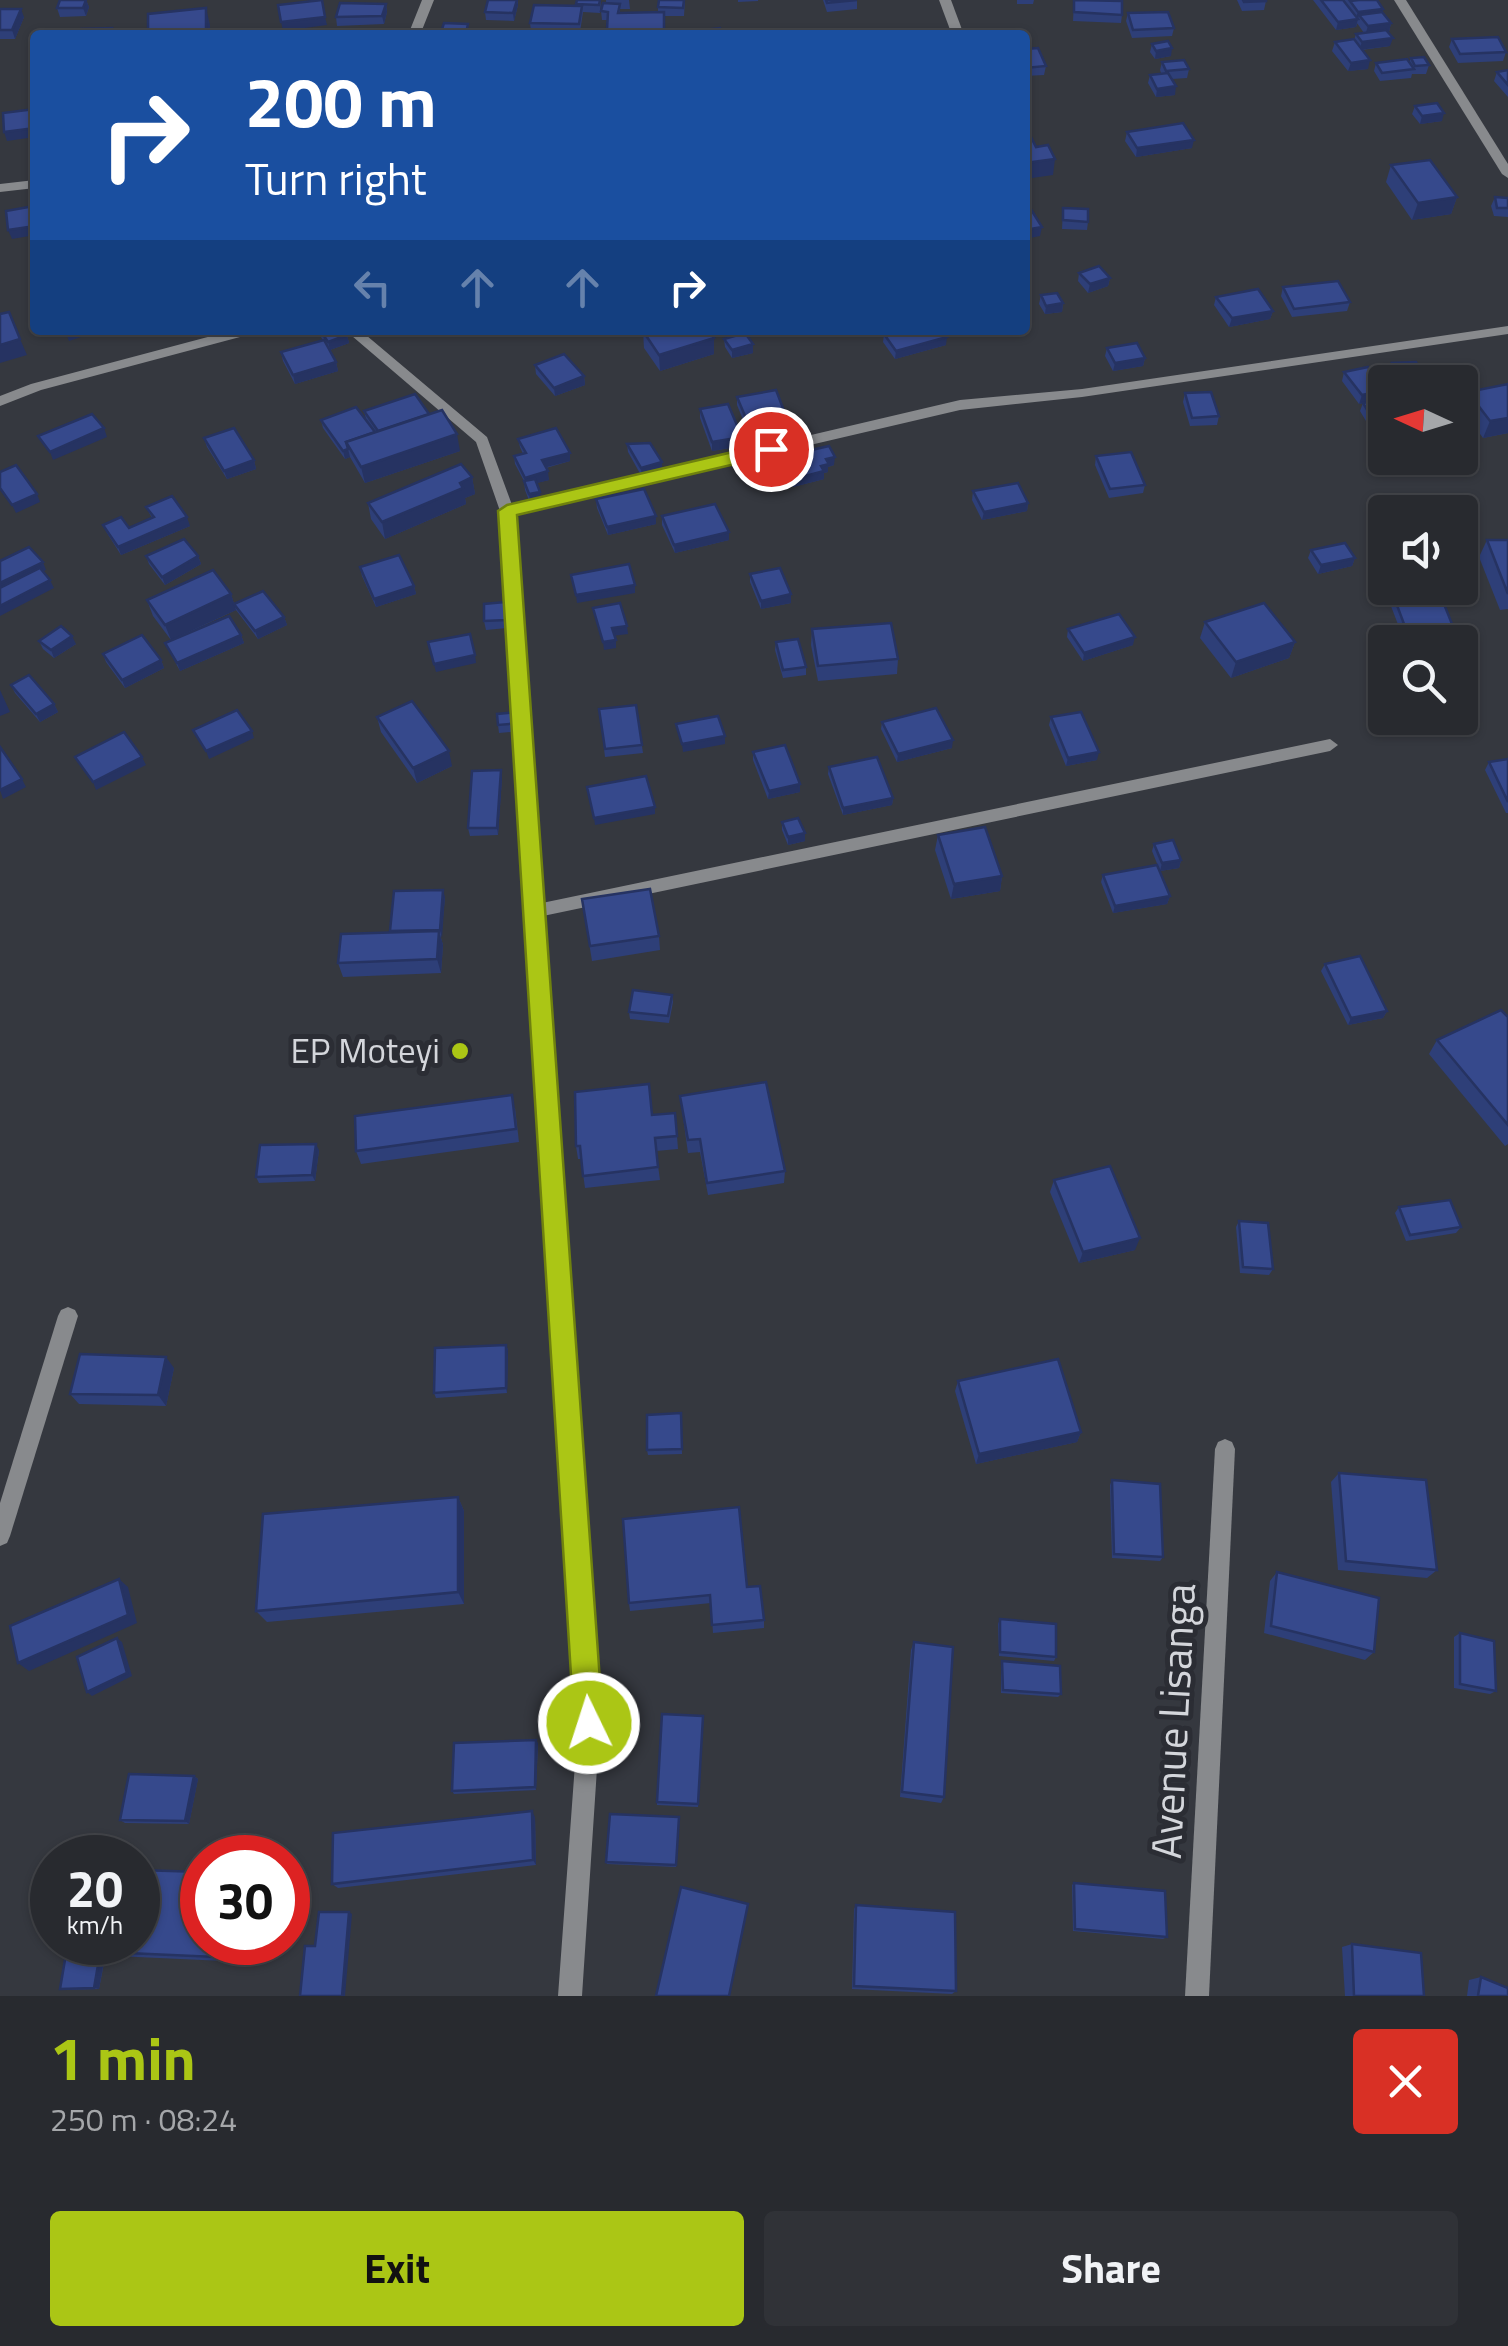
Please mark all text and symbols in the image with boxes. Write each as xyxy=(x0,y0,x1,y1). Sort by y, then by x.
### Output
text: 200 m xyxy=(245,48,437,154)
icon: right xyxy=(80,70,210,200)
text: Turn right xyxy=(245,144,427,212)
icon: left xyxy=(345,260,400,315)
icon: ahead xyxy=(450,260,505,315)
icon: ahead xyxy=(555,260,610,315)
icon: right xyxy=(660,260,715,315)
north arrow xyxy=(1368,365,1478,475)
map controls xyxy=(1368,365,1478,735)
pin xyxy=(729,407,814,492)
icon: arrive xyxy=(744,422,799,477)
button: sound xyxy=(1368,495,1478,605)
button: search xyxy=(1368,625,1478,735)
place label: EP Moteyi xyxy=(290,1023,440,1077)
marker: EP Moteyi xyxy=(449,1040,471,1062)
street label: Avenue Lisanga xyxy=(1133,1582,1211,1860)
position arrow xyxy=(537,1671,641,1775)
speed limit sign: 30 xyxy=(180,1835,310,1965)
text: 20 xyxy=(67,1850,123,1926)
text: km/h xyxy=(67,1906,123,1944)
text: 1 min xyxy=(50,2012,196,2103)
button: close xyxy=(1353,2029,1458,2134)
text: 250 m · 08:24 xyxy=(50,2095,237,2143)
button: Exit xyxy=(50,2211,744,2326)
button: Share xyxy=(764,2211,1458,2326)

